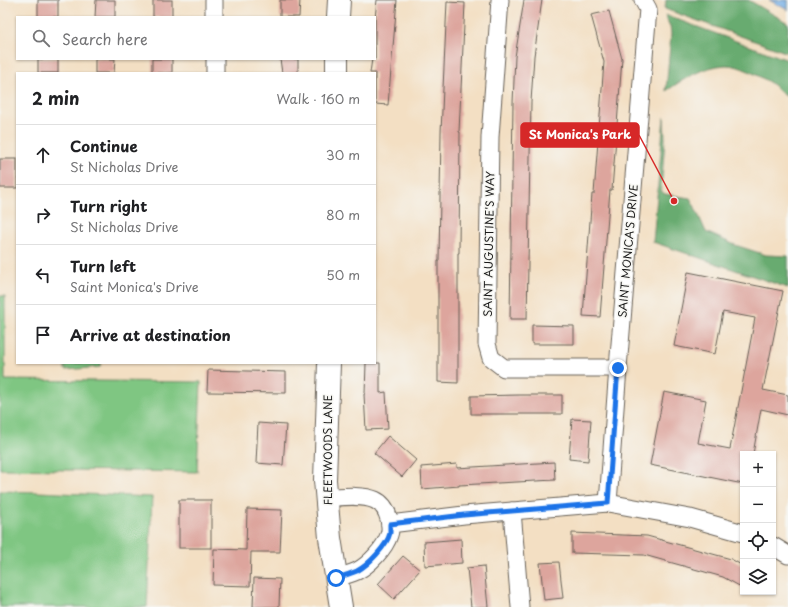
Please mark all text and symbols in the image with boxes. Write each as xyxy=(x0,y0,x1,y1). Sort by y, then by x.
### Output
search box xyxy=(16,16,376,60)
icon: search xyxy=(30,27,52,49)
text: Search here xyxy=(62,27,148,50)
text: 2 min xyxy=(32,85,79,111)
text: Walk · 160 m xyxy=(277,89,360,108)
callout: St Monica's Park xyxy=(521,123,639,147)
text: St Monica's Park xyxy=(529,125,631,143)
text: Continue xyxy=(70,134,138,157)
icon: ahead xyxy=(32,144,54,166)
text: 30 m xyxy=(326,145,360,164)
text: St Nicholas Drive xyxy=(70,157,179,176)
street label: SAINT AUGUSTINE'S WAY xyxy=(479,171,498,317)
street label: SAINT MONICA'S DRIVE xyxy=(613,183,642,318)
text: Turn right xyxy=(70,194,147,217)
icon: right xyxy=(32,204,54,226)
text: 80 m xyxy=(326,205,360,224)
text: St Nicholas Drive xyxy=(70,217,179,236)
text: Turn left xyxy=(70,254,136,277)
icon: left xyxy=(32,264,54,286)
text: 50 m xyxy=(326,265,360,284)
text: Saint Monica's Drive xyxy=(70,277,199,296)
text: Arrive at destination xyxy=(70,323,231,346)
icon: arrive xyxy=(32,324,54,346)
route end xyxy=(609,359,627,377)
street label: FLEETWOODS LANE xyxy=(319,394,336,505)
map controls xyxy=(740,451,776,595)
button: + xyxy=(740,451,776,487)
button: − xyxy=(740,487,776,523)
button: locate xyxy=(740,523,776,559)
button: layers xyxy=(740,559,776,595)
route start xyxy=(327,569,345,587)

